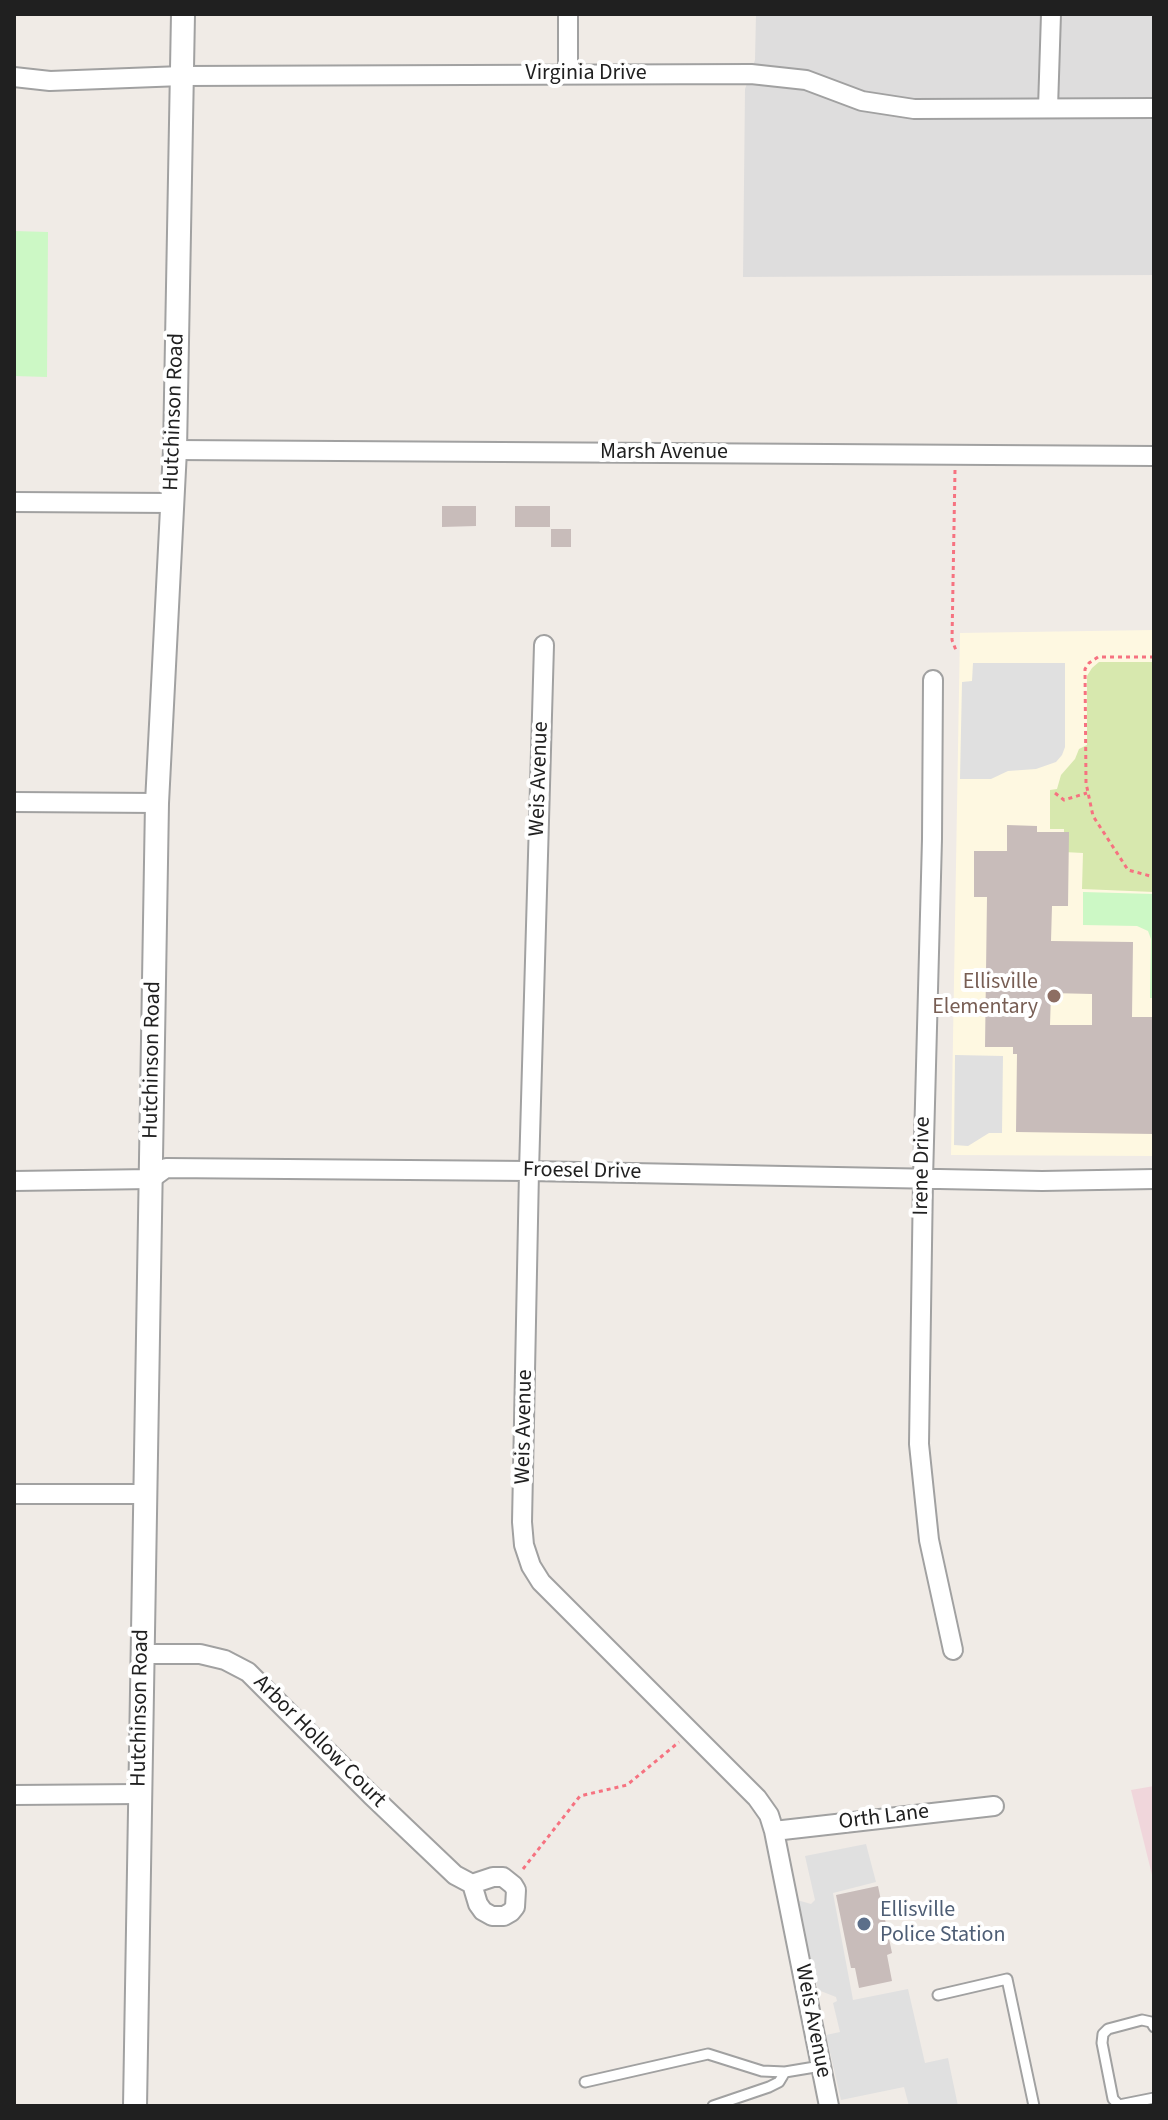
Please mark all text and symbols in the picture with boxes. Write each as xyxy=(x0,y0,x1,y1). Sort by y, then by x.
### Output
street label: Virginia Drive xyxy=(525,61,647,87)
street label: Hutchinson Road xyxy=(159,333,191,491)
street label: Marsh Avenue xyxy=(600,440,728,466)
street label: Weis Avenue xyxy=(525,721,555,837)
place label: Ellisville Elementary xyxy=(932,970,1038,1022)
street label: Hutchinson Road xyxy=(138,981,168,1139)
marker: Ellisville Elementary xyxy=(1045,987,1063,1005)
street label: Irene Drive xyxy=(909,1116,937,1216)
street label: Froesel Drive xyxy=(523,1158,641,1186)
street label: Weis Avenue xyxy=(511,1369,539,1485)
street label: Hutchinson Road xyxy=(126,1629,156,1787)
street label: Arbor Hollow Court xyxy=(247,1670,391,1814)
street label: Orth Lane xyxy=(837,1799,931,1837)
place label: Ellisville Police Station xyxy=(880,1898,1006,1950)
marker: Ellisville Police Station xyxy=(855,1915,873,1933)
street label: Weis Avenue xyxy=(788,1962,836,2080)

